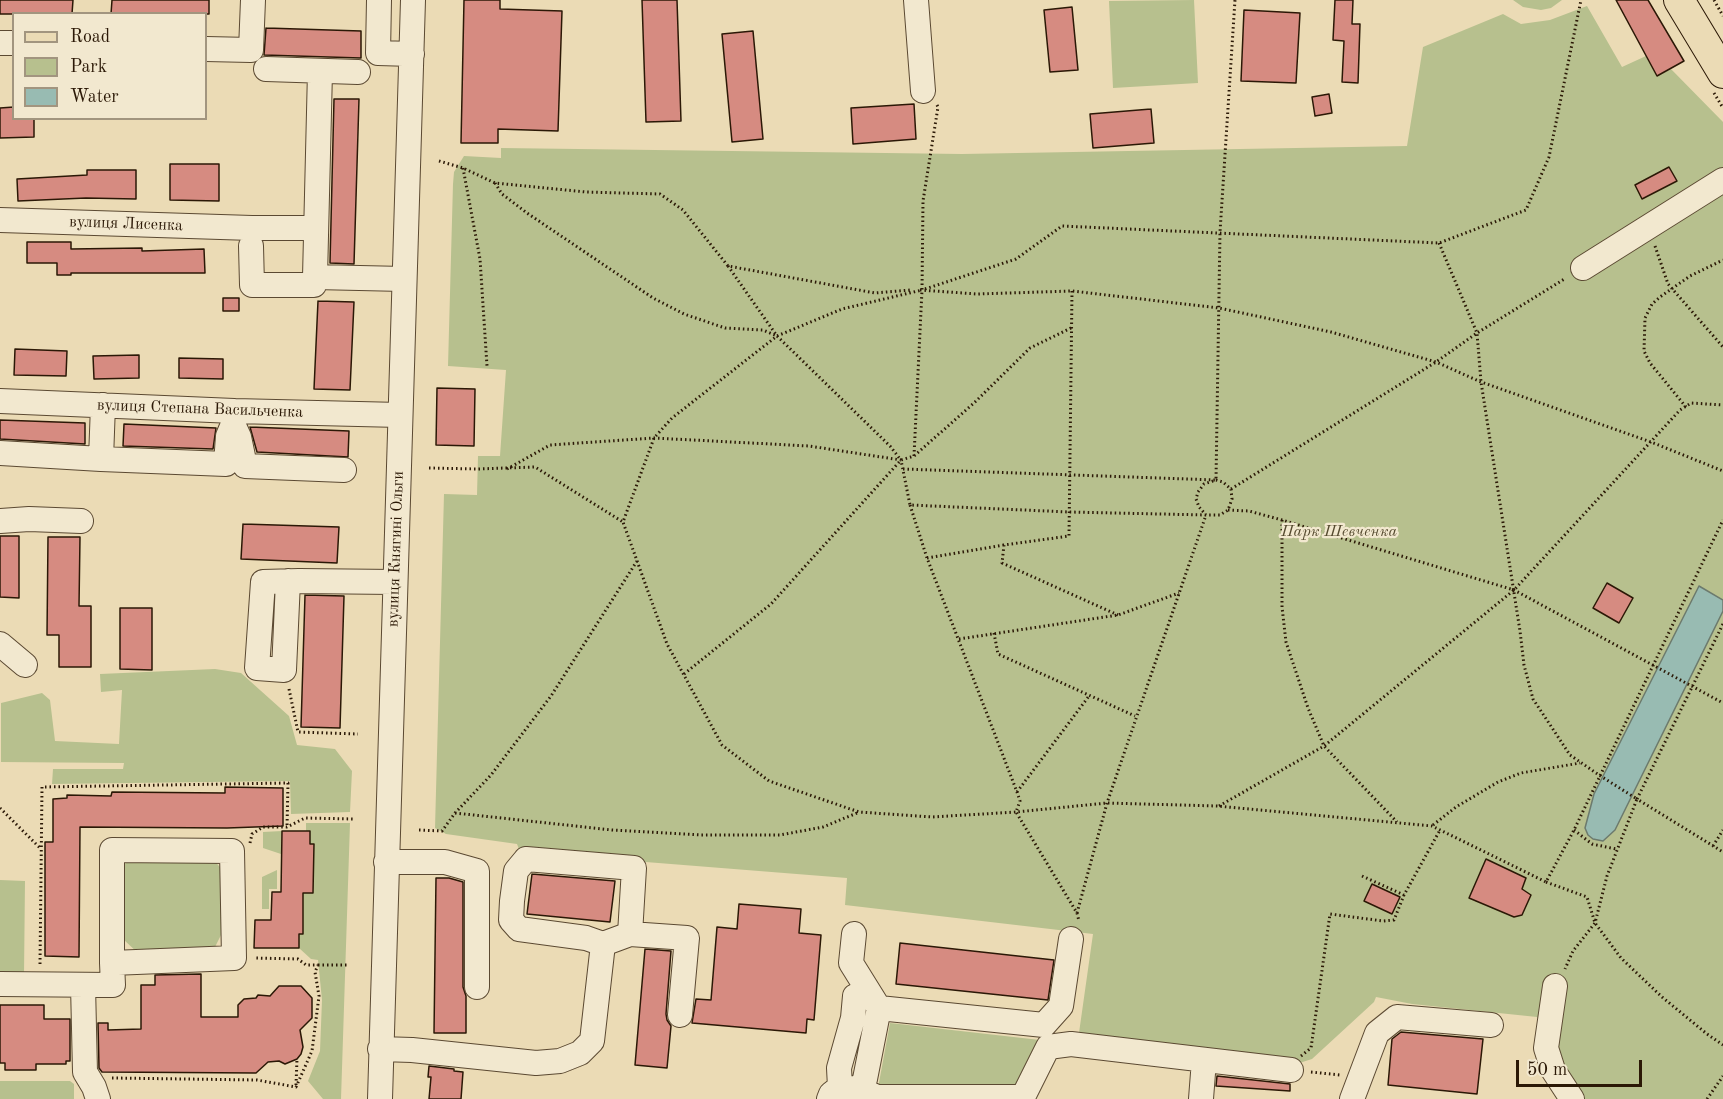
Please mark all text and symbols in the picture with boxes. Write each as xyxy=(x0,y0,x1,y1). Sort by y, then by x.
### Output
legend xyxy=(12,12,207,120)
text: Road xyxy=(70,28,110,46)
text: Park xyxy=(70,58,107,76)
text: Water xyxy=(70,88,119,106)
street label: вулиця Лисенка xyxy=(69,212,183,236)
street label: вулиця Степана Васильченка xyxy=(97,396,303,422)
street label: вулиця Княгині Ольги xyxy=(384,471,408,627)
park label: Парк Шевченка xyxy=(1281,522,1397,542)
scale bar xyxy=(1519,1048,1645,1086)
text: 50 m xyxy=(1527,1061,1567,1079)

